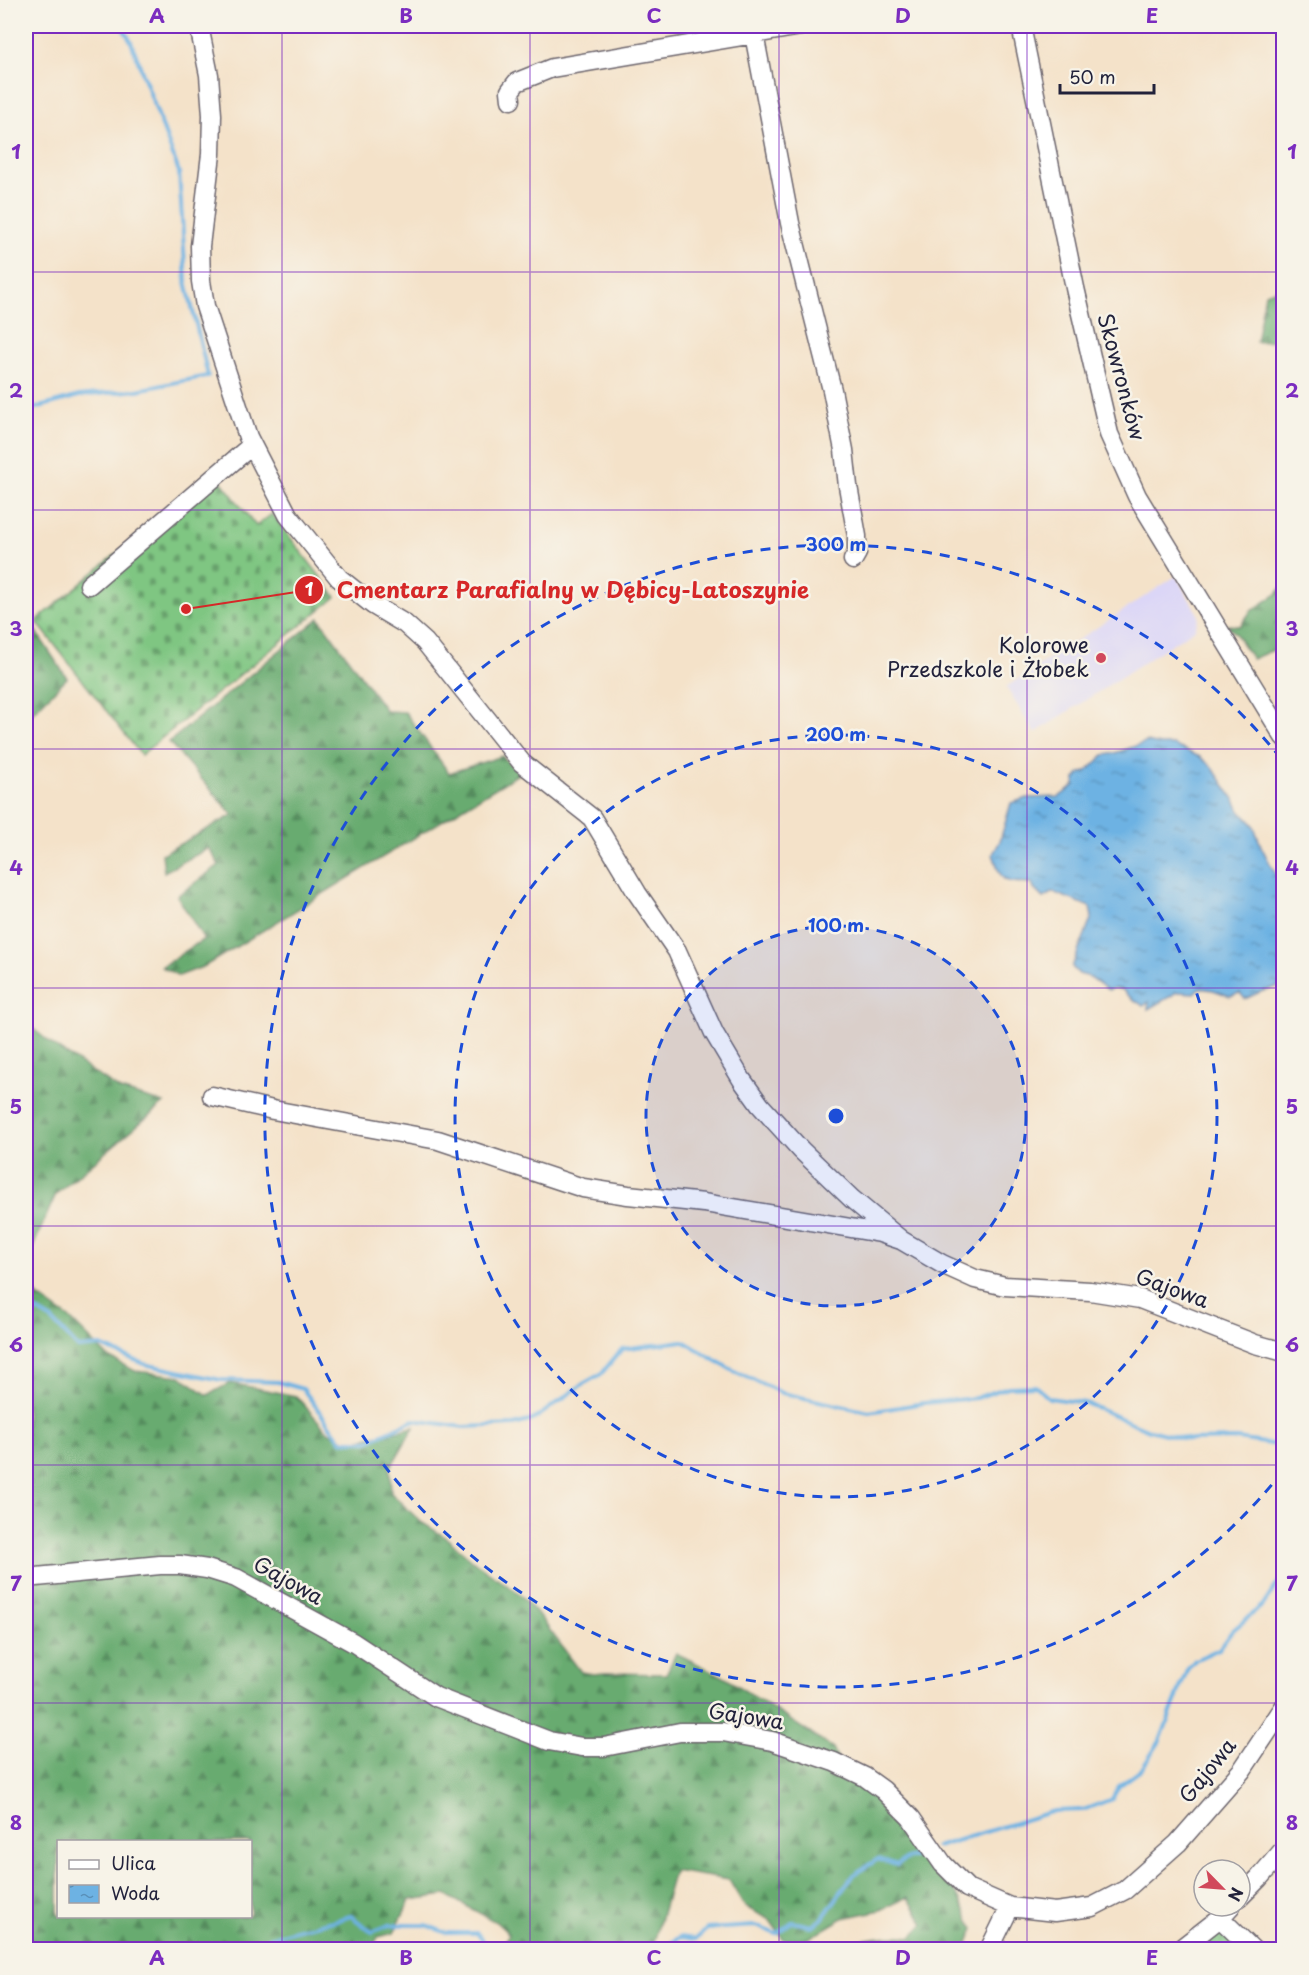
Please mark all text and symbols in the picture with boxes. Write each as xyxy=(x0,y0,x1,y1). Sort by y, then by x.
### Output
text: A xyxy=(149,0,165,30)
text: B xyxy=(399,0,413,30)
text: C xyxy=(646,0,662,30)
text: D xyxy=(895,0,911,30)
text: E xyxy=(1146,0,1158,30)
scale bar xyxy=(1060,57,1154,95)
text: 50 m xyxy=(1069,63,1116,90)
text: 1 xyxy=(11,136,21,166)
text: 1 xyxy=(1287,136,1297,166)
street label: Skowronków xyxy=(1091,309,1155,444)
text: 2 xyxy=(9,375,23,405)
text: 2 xyxy=(1285,375,1299,405)
text: 300 m xyxy=(806,530,866,557)
callout: Cmentarz Parafialny w Dębicy-Latoszynie xyxy=(294,570,821,610)
text: Cmentarz Parafialny w Dębicy-Latoszynie xyxy=(337,572,809,605)
text: 1 xyxy=(305,575,314,602)
text: 3 xyxy=(9,613,23,643)
text: 3 xyxy=(1285,613,1299,643)
place label: Kolorowe Przedszkole i Żłobek xyxy=(887,628,1089,684)
marker: Kolorowe Przedszkole i Żłobek xyxy=(1094,651,1108,665)
text: 200 m xyxy=(806,720,866,747)
text: 4 xyxy=(9,852,23,882)
text: 4 xyxy=(1285,852,1299,882)
text: 100 m xyxy=(808,911,864,938)
text: 5 xyxy=(10,1091,22,1121)
text: 5 xyxy=(1286,1091,1298,1121)
centre of rings xyxy=(826,1106,846,1126)
street label: Gajowa xyxy=(1132,1259,1214,1315)
text: 6 xyxy=(9,1329,23,1359)
text: 6 xyxy=(1285,1329,1299,1359)
street label: Gajowa xyxy=(248,1547,330,1612)
text: 7 xyxy=(10,1568,22,1598)
text: 7 xyxy=(1286,1568,1298,1598)
street label: Gajowa xyxy=(706,1693,786,1737)
street label: Gajowa xyxy=(1170,1730,1243,1809)
text: 8 xyxy=(10,1807,22,1837)
text: 8 xyxy=(1286,1807,1298,1837)
legend xyxy=(57,1840,252,1918)
text: Ulica xyxy=(111,1849,156,1876)
north arrow xyxy=(1192,1858,1252,1918)
text: Woda xyxy=(111,1879,160,1906)
text: N xyxy=(1223,1884,1250,1906)
text: A xyxy=(149,1942,165,1972)
text: B xyxy=(399,1942,413,1972)
text: C xyxy=(646,1942,662,1972)
text: D xyxy=(895,1942,911,1972)
text: E xyxy=(1146,1942,1158,1972)

